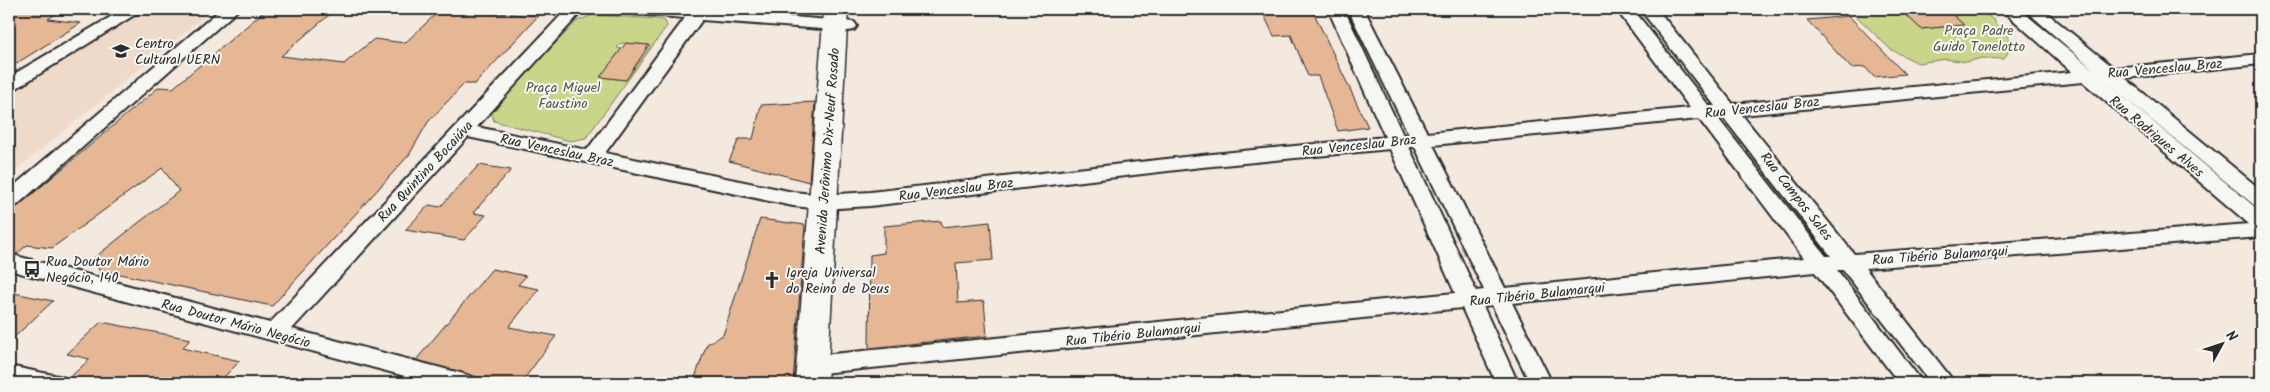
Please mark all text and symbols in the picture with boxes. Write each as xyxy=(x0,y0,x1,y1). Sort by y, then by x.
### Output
park label: Praça Padre Guido Tonelotto xyxy=(1933,20,2025,58)
place label: Centro Cultural UERN xyxy=(135,33,221,71)
school or university icon: Centro Cultural UERN xyxy=(111,41,131,61)
street label: Avenida Jerônimo Dix-Neuf Rosado xyxy=(810,47,846,255)
street label: Rua Venceslau Braz xyxy=(2107,53,2224,85)
park label: Praça Miguel Faustino xyxy=(526,77,601,115)
street label: Rua Rodrigues Alves xyxy=(2104,90,2209,183)
street label: Rua Venceslau Braz xyxy=(1704,91,1821,125)
street label: Rua Quintino Bocaiúva xyxy=(373,116,479,228)
street label: Rua Venceslau Braz xyxy=(498,128,616,174)
street label: Rua Venceslau Braz xyxy=(1301,129,1418,163)
street label: Rua Campos Sales xyxy=(1754,147,1838,246)
street label: Rua Venceslau Braz xyxy=(898,172,1015,208)
street label: Rua Tibério Bulamarqui xyxy=(1871,240,2009,272)
place label: Rua Doutor Mário Negócio, 140 xyxy=(46,251,149,289)
bus stop icon: Rua Doutor Mário Negócio, 140 xyxy=(22,259,42,279)
place label: Igreja Universal do Reino de Deus xyxy=(786,262,889,300)
church icon: Igreja Universal do Reino de Deus xyxy=(762,270,782,290)
street label: Rua Tibério Bulamarqui xyxy=(1468,277,1607,313)
street label: Rua Doutor Mário Negócio xyxy=(159,293,313,354)
street label: Rua Tibério Bulamarqui xyxy=(1064,317,1203,353)
north arrow xyxy=(2198,320,2248,370)
text: N xyxy=(2220,326,2243,347)

